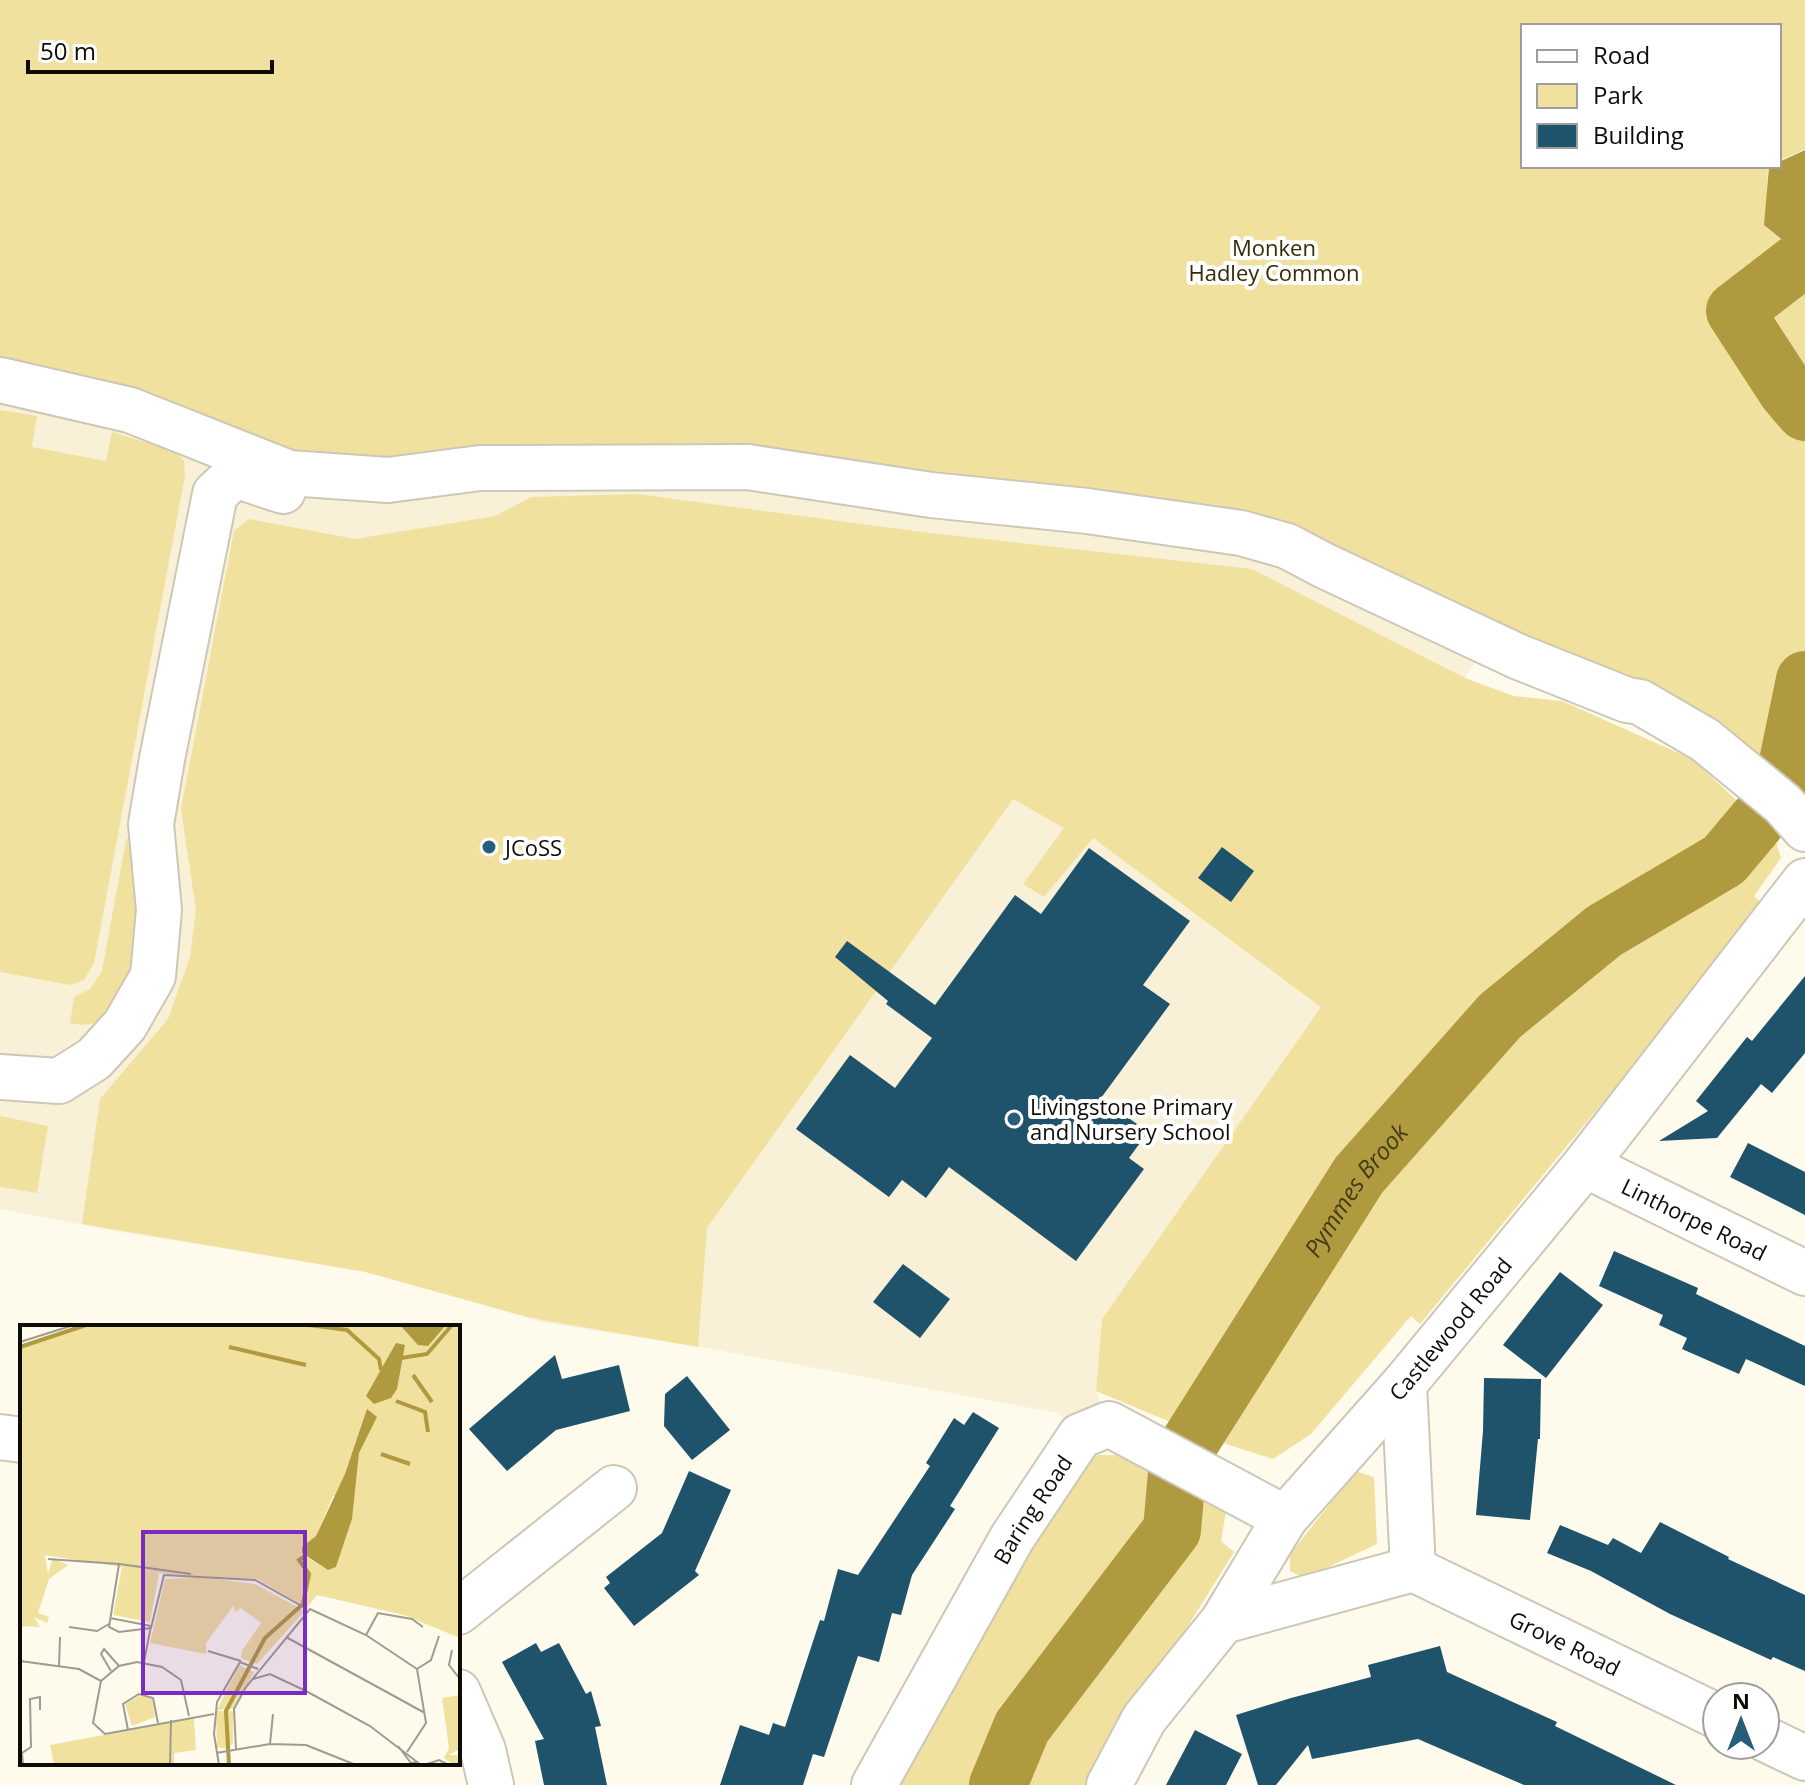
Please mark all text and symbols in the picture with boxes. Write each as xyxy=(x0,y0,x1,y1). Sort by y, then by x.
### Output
scale bar xyxy=(28,24,272,74)
legend xyxy=(1521,24,1781,168)
text: 50 m xyxy=(40,34,96,67)
text: Road xyxy=(1593,38,1650,71)
text: Park xyxy=(1593,78,1644,111)
text: Building xyxy=(1593,118,1684,151)
park label: Monken Hadley Common xyxy=(1188,232,1360,287)
place label: JCoSS xyxy=(503,832,562,862)
marker: JCoSS xyxy=(480,838,498,856)
place label: Livingstone Primary and Nursery School xyxy=(1030,1091,1234,1146)
marker: Livingstone Primary and Nursery School xyxy=(1005,1110,1023,1128)
water label: Pymmes Brook xyxy=(1295,1115,1415,1262)
street label: Linthorpe Road xyxy=(1617,1170,1772,1267)
street label: Castlewood Road xyxy=(1382,1251,1518,1407)
inset map xyxy=(20,1325,460,1765)
street label: Baring Road xyxy=(986,1449,1079,1569)
street label: Grove Road xyxy=(1505,1603,1626,1682)
north arrow xyxy=(1701,1681,1781,1761)
text: N xyxy=(1732,1685,1750,1715)

